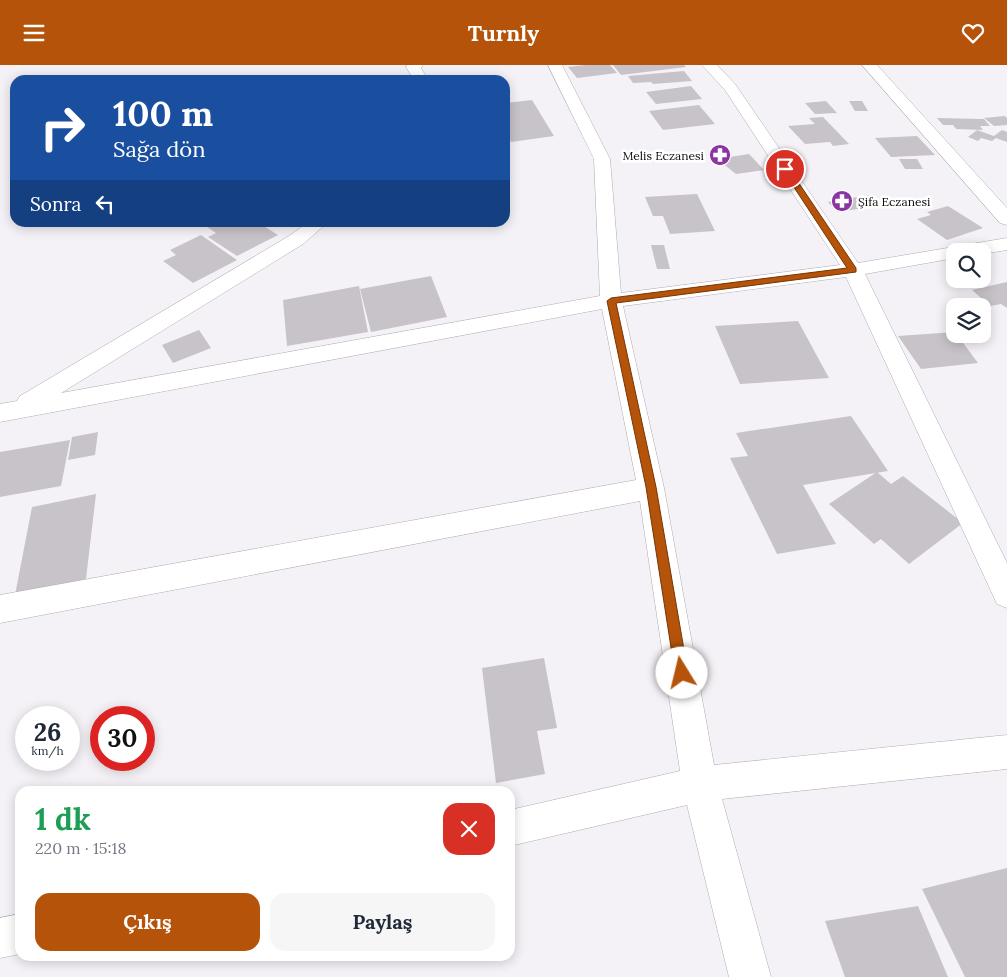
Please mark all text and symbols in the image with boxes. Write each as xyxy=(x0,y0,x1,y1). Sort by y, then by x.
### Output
icon: menu xyxy=(20,19,48,47)
text: Turnly xyxy=(468,19,539,47)
icon: heart xyxy=(959,19,987,47)
text: 100 m xyxy=(113,91,213,136)
icon: right xyxy=(30,95,95,160)
text: Sağa dön xyxy=(113,135,206,163)
pharmacy icon: Melis Eczanesi xyxy=(708,143,732,167)
place label: Melis Eczanesi xyxy=(622,148,704,163)
pin xyxy=(764,148,806,190)
icon: arrive xyxy=(771,155,799,183)
pharmacy icon: Şifa Eczanesi xyxy=(830,189,854,213)
icon: left xyxy=(91,190,119,218)
text: Sonra xyxy=(30,192,81,216)
place label: Şifa Eczanesi xyxy=(858,194,930,209)
map controls xyxy=(946,243,991,343)
button: search xyxy=(946,243,991,288)
button: layers xyxy=(946,298,991,343)
position arrow xyxy=(655,646,707,698)
speed limit sign: 30 xyxy=(90,706,155,771)
text: 26 xyxy=(34,716,61,748)
text: km/h xyxy=(31,743,64,758)
text: 1 dk xyxy=(35,800,91,838)
button: close xyxy=(443,803,495,855)
text: 220 m · 15:18 xyxy=(35,838,126,858)
button: Çıkış xyxy=(35,893,260,951)
button: Paylaş xyxy=(270,893,495,951)

